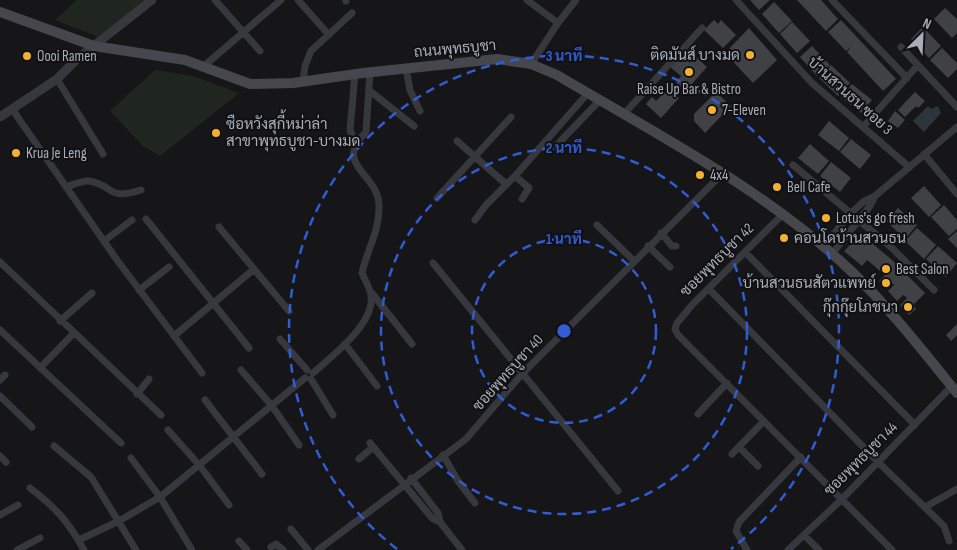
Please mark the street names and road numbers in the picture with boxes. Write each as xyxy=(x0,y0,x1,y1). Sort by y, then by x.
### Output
street label: ถนนพุทธบูชา xyxy=(413,36,497,63)
street label: บ้านสวนธน ซอย 3 xyxy=(804,52,897,139)
street label: ซอยพุทธบูชา 42 xyxy=(676,219,758,301)
street label: ซอยพุทธบูชา 40 xyxy=(469,331,548,416)
street label: ซอยพุทธบูชา 44 xyxy=(820,418,903,501)

